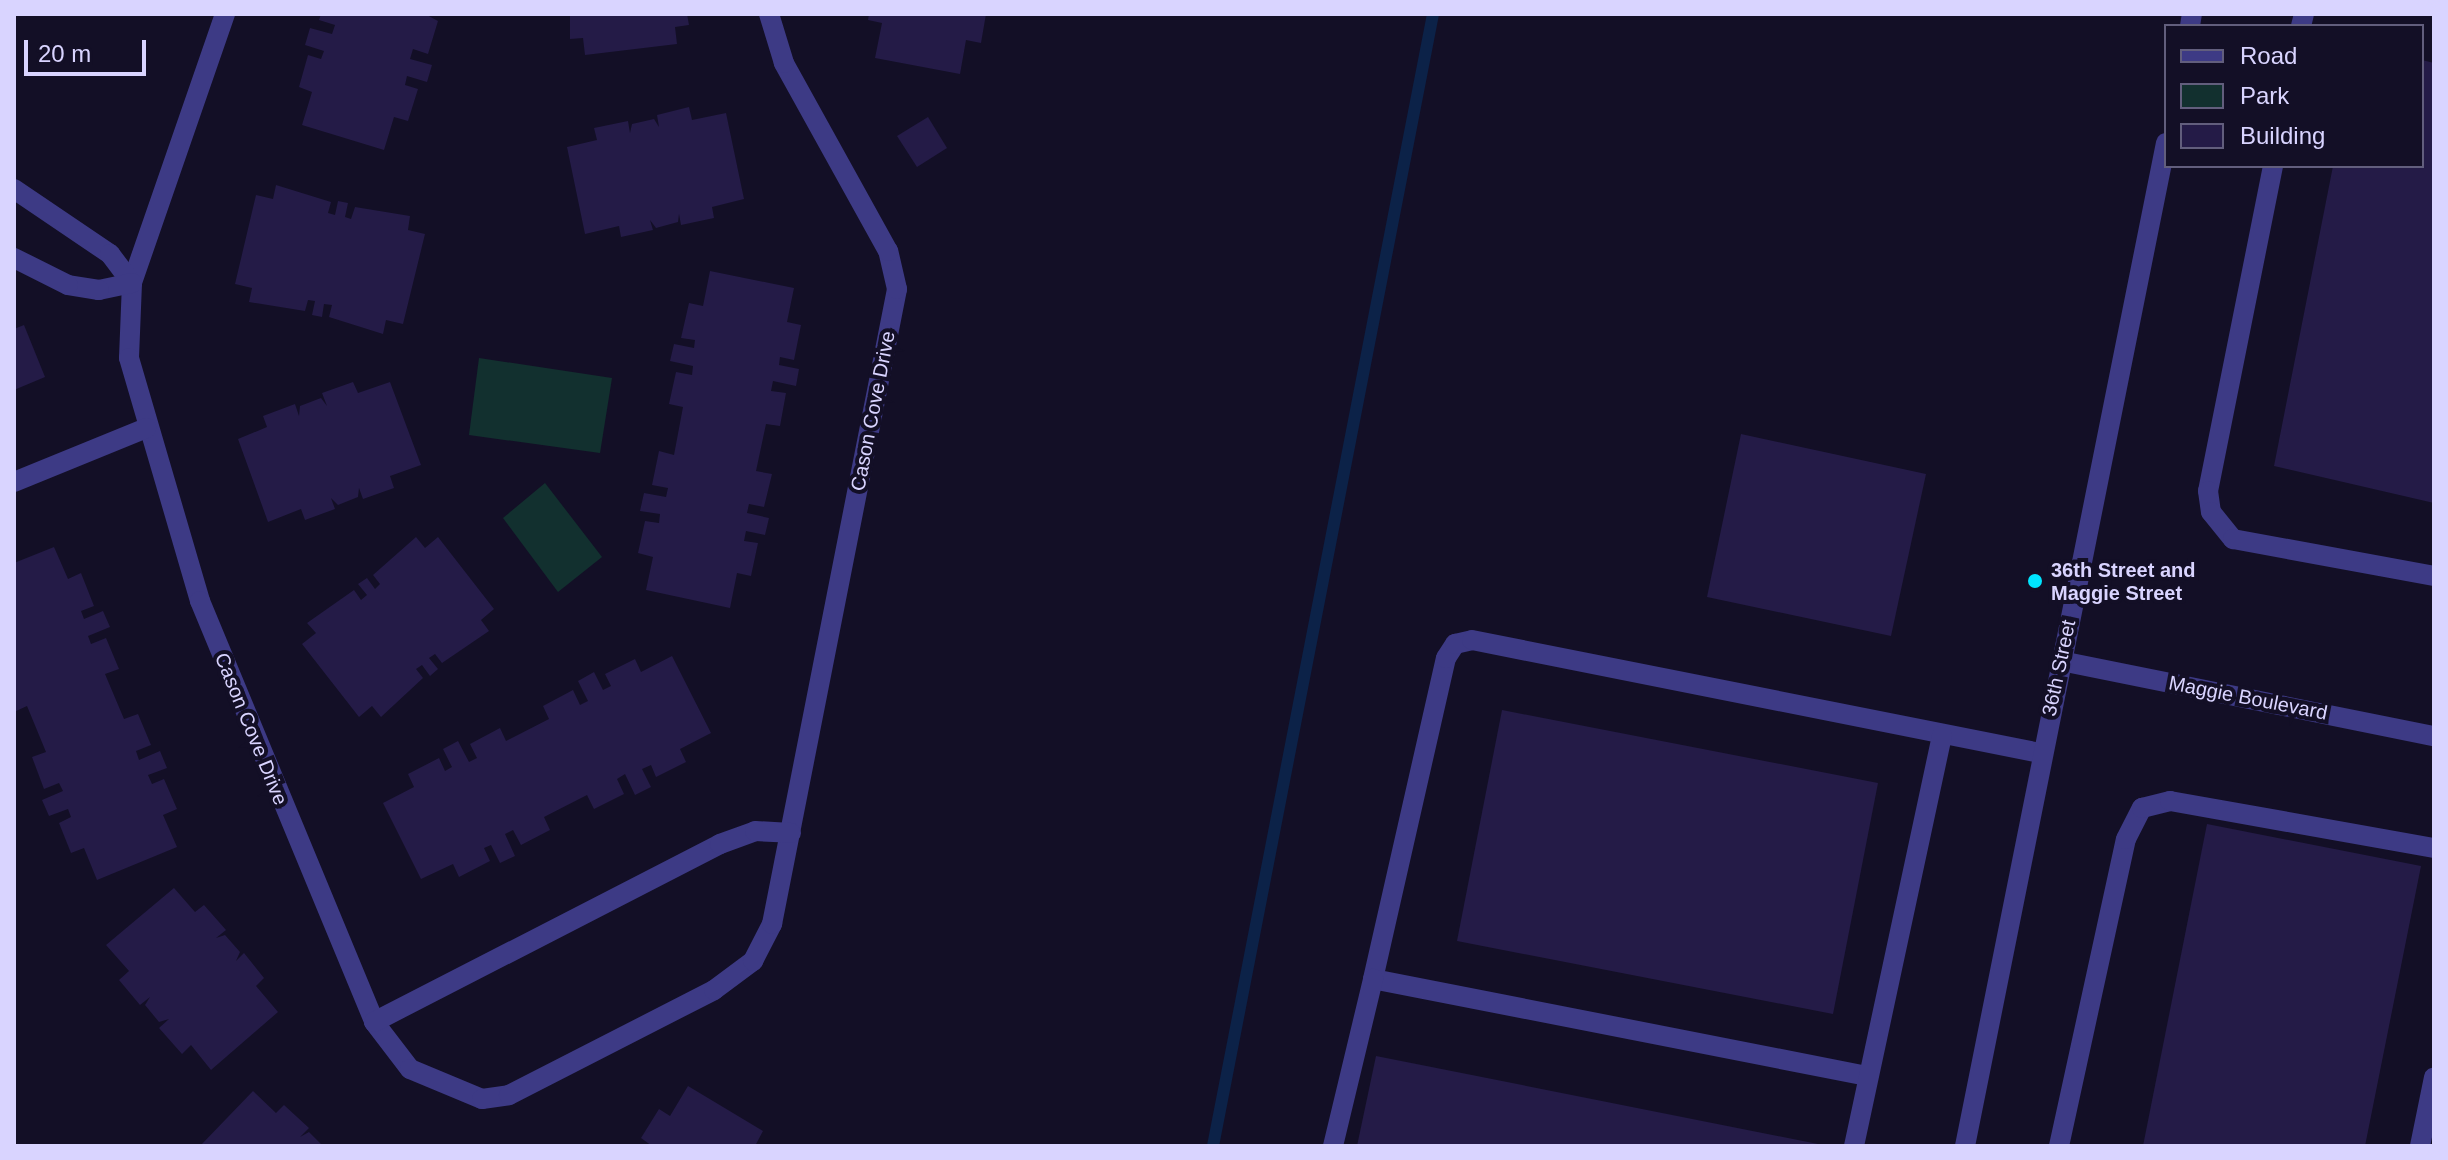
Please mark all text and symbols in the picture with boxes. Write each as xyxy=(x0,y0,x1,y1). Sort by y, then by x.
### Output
scale bar xyxy=(28,24,150,74)
legend xyxy=(2164,24,2424,168)
text: 20 m xyxy=(38,40,91,67)
text: Road xyxy=(2240,42,2297,69)
text: Park xyxy=(2240,82,2289,109)
text: Building xyxy=(2240,122,2325,149)
street label: Cason Cove Drive xyxy=(846,329,900,493)
place label: 36th Street and Maggie Street xyxy=(2051,558,2195,605)
marker: 36th Street and Maggie Street xyxy=(2026,572,2044,590)
street label: 36th Street xyxy=(2037,618,2081,718)
street label: Cason Cove Drive xyxy=(209,649,293,809)
street label: Maggie Boulevard xyxy=(2167,671,2329,725)

